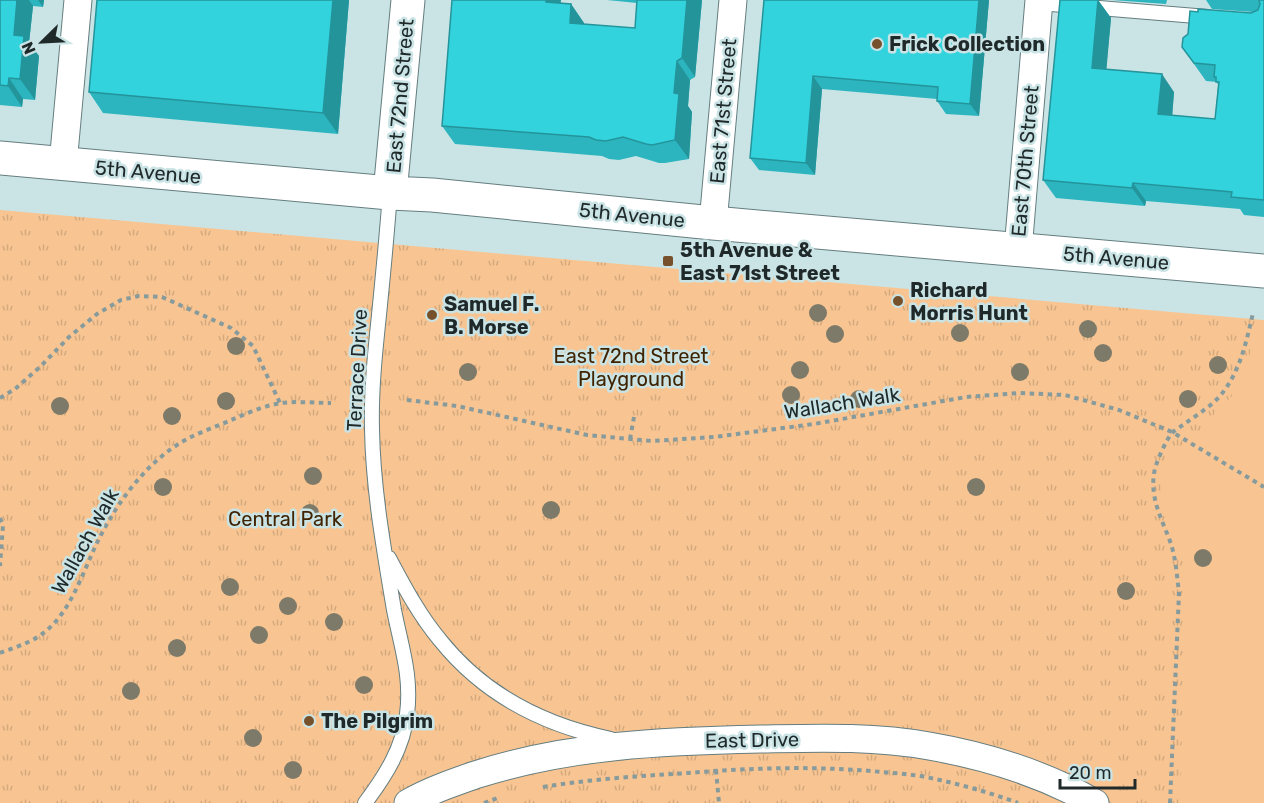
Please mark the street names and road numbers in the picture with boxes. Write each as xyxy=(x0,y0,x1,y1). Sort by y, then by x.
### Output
street label: East 72nd Street xyxy=(381,18,419,174)
street label: East 71st Street xyxy=(705,37,741,185)
street label: East 70th Street xyxy=(1006,84,1044,238)
street label: 5th Avenue xyxy=(94,155,202,189)
street label: 5th Avenue xyxy=(578,198,686,232)
street label: 5th Avenue xyxy=(1062,241,1170,275)
street label: Terrace Drive xyxy=(342,308,372,432)
street label: Wallach Walk xyxy=(782,382,902,424)
street label: Wallach Walk xyxy=(46,483,124,598)
street label: East Drive xyxy=(705,727,799,753)

